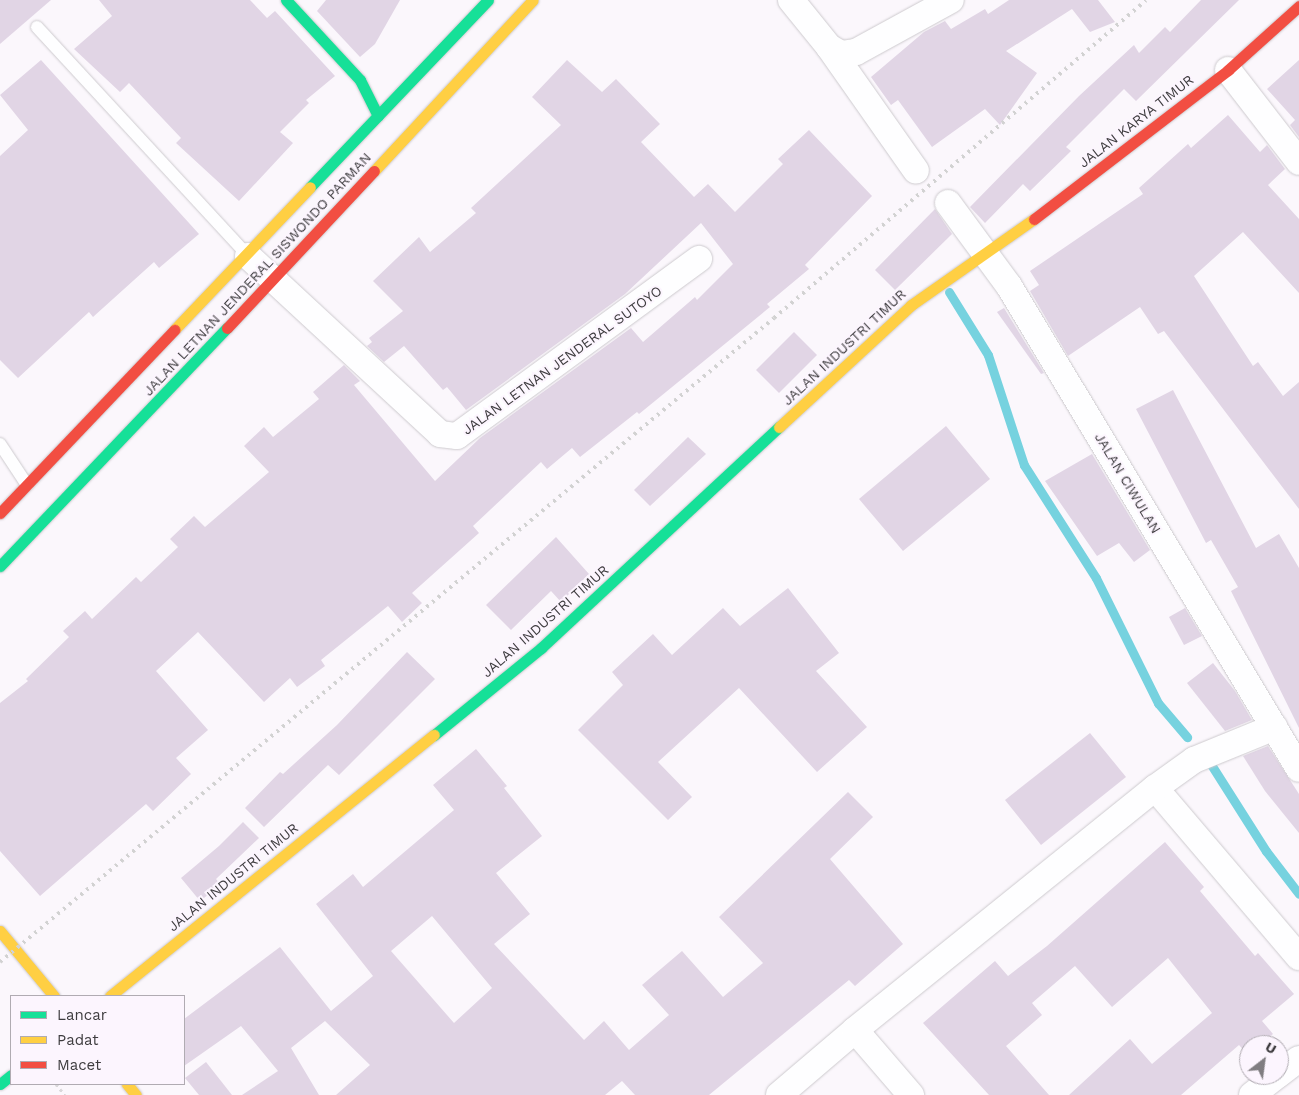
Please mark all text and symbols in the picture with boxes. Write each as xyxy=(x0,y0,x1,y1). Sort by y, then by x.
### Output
street label: JALAN KARYA TIMUR xyxy=(1075,71,1197,171)
street label: JALAN LETNAN JENDERAL SISWONDO PARMAN xyxy=(139,149,375,399)
street label: JALAN LETNAN JENDERAL SUTOYO xyxy=(459,282,665,438)
street label: JALAN INDUSTRI TIMUR xyxy=(779,285,909,409)
street label: JALAN CIWULAN xyxy=(1091,430,1165,536)
street label: JALAN INDUSTRI TIMUR xyxy=(478,561,612,681)
street label: JALAN INDUSTRI TIMUR xyxy=(164,819,302,935)
legend xyxy=(10,995,185,1085)
text: Lancar xyxy=(57,1006,107,1024)
text: Padat xyxy=(57,1031,99,1049)
north arrow xyxy=(1239,1035,1289,1085)
text: U xyxy=(1263,1038,1279,1057)
text: Macet xyxy=(57,1056,101,1074)

